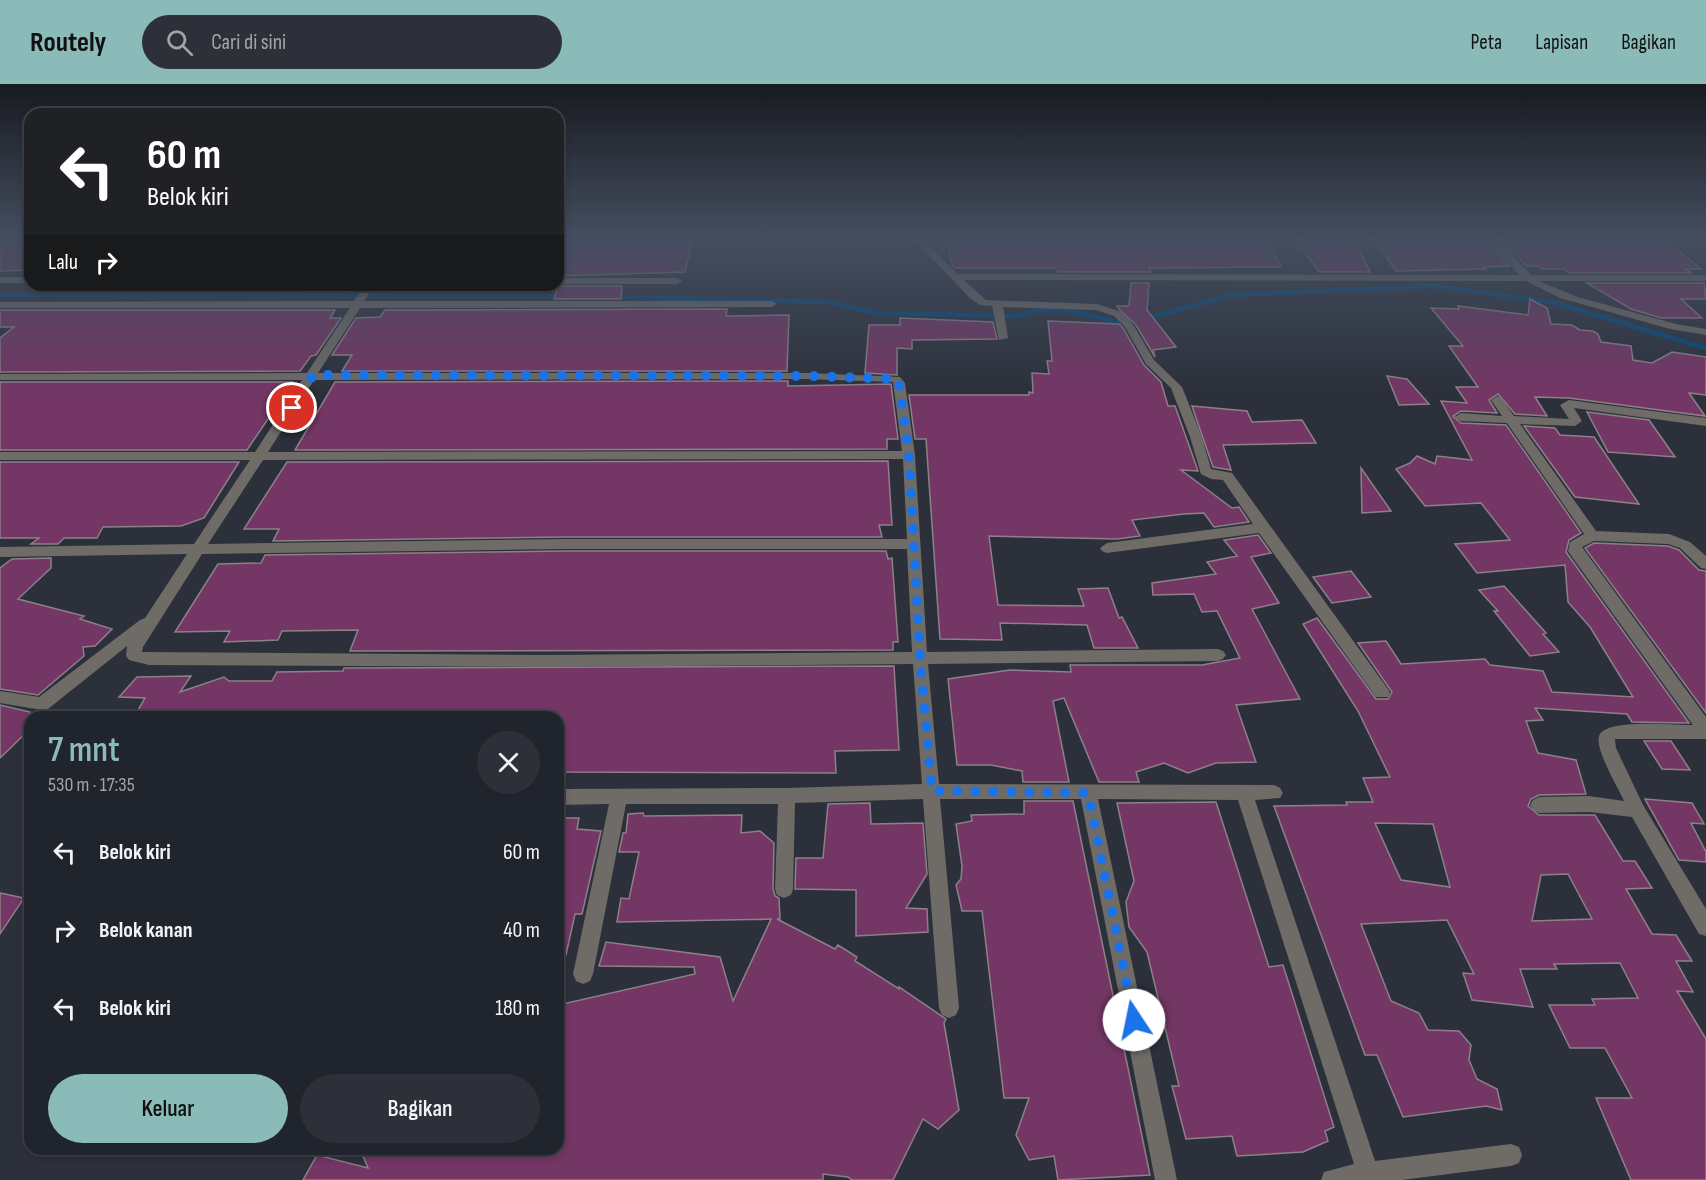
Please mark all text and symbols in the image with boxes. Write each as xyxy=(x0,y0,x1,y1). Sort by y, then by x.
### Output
search box xyxy=(142,15,562,69)
text: Routely xyxy=(30,26,106,59)
icon: search xyxy=(163,26,196,59)
text: Cari di sini xyxy=(211,29,286,56)
text: Peta xyxy=(1471,30,1502,55)
text: Lapisan xyxy=(1535,30,1588,55)
text: Bagikan xyxy=(1621,30,1676,55)
text: 60 m xyxy=(147,130,221,181)
icon: left xyxy=(48,132,126,210)
text: Belok kiri xyxy=(147,181,229,213)
icon: right xyxy=(90,246,123,279)
text: Lalu xyxy=(48,249,78,276)
pin xyxy=(266,382,317,433)
icon: arrive xyxy=(275,391,308,424)
text: 7 mnt xyxy=(48,729,120,772)
button: close xyxy=(477,731,540,794)
text: 530 m · 17:35 xyxy=(48,773,135,797)
icon: left xyxy=(48,836,81,869)
text: Belok kiri xyxy=(99,839,171,866)
text: 60 m xyxy=(503,839,540,866)
icon: right xyxy=(48,914,81,947)
text: Belok kanan xyxy=(99,917,192,944)
text: 40 m xyxy=(503,917,540,944)
position arrow xyxy=(1102,988,1166,1052)
icon: left xyxy=(48,992,81,1025)
text: Belok kiri xyxy=(99,995,171,1022)
text: 180 m xyxy=(495,995,540,1022)
button: Keluar xyxy=(48,1074,288,1143)
button: Bagikan xyxy=(300,1074,540,1143)

